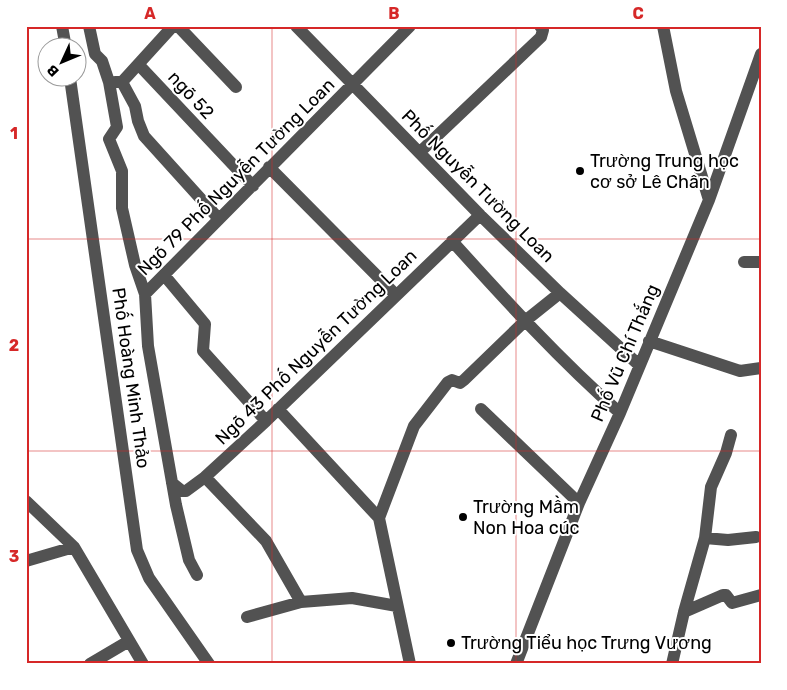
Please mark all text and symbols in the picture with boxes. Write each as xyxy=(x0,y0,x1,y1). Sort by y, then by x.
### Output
text: A xyxy=(144,4,156,23)
text: B xyxy=(388,4,400,23)
text: C xyxy=(632,4,644,23)
north arrow xyxy=(38,38,88,88)
text: B xyxy=(43,61,63,80)
street label: ngõ 52 xyxy=(163,66,219,124)
street label: Ngõ 79 Phố Nguyễn Tường Loan xyxy=(132,73,339,280)
street label: Phố Nguyễn Tường Loan xyxy=(397,104,560,267)
text: 1 xyxy=(10,124,18,143)
place label: Trường Trung học cơ sở Lê Chân xyxy=(590,150,739,193)
marker: Trường Trung học cơ sở Lê Chân xyxy=(574,165,586,177)
street label: Ngõ 43 Phố Nguyễn Tường Loan xyxy=(210,244,421,449)
street label: Phố Vũ Chí Thắng xyxy=(585,281,664,425)
street label: Phố Hoàng Minh Thảo xyxy=(107,286,155,470)
text: 2 xyxy=(9,336,19,355)
place label: Trường Mầm Non Hoa cúc xyxy=(473,495,579,539)
marker: Trường Mầm Non Hoa cúc xyxy=(457,511,469,523)
text: 3 xyxy=(9,547,19,566)
place label: Trường Tiểu học Trưng Vương xyxy=(461,632,712,654)
marker: Trường Tiểu học Trưng Vương xyxy=(445,637,457,649)

